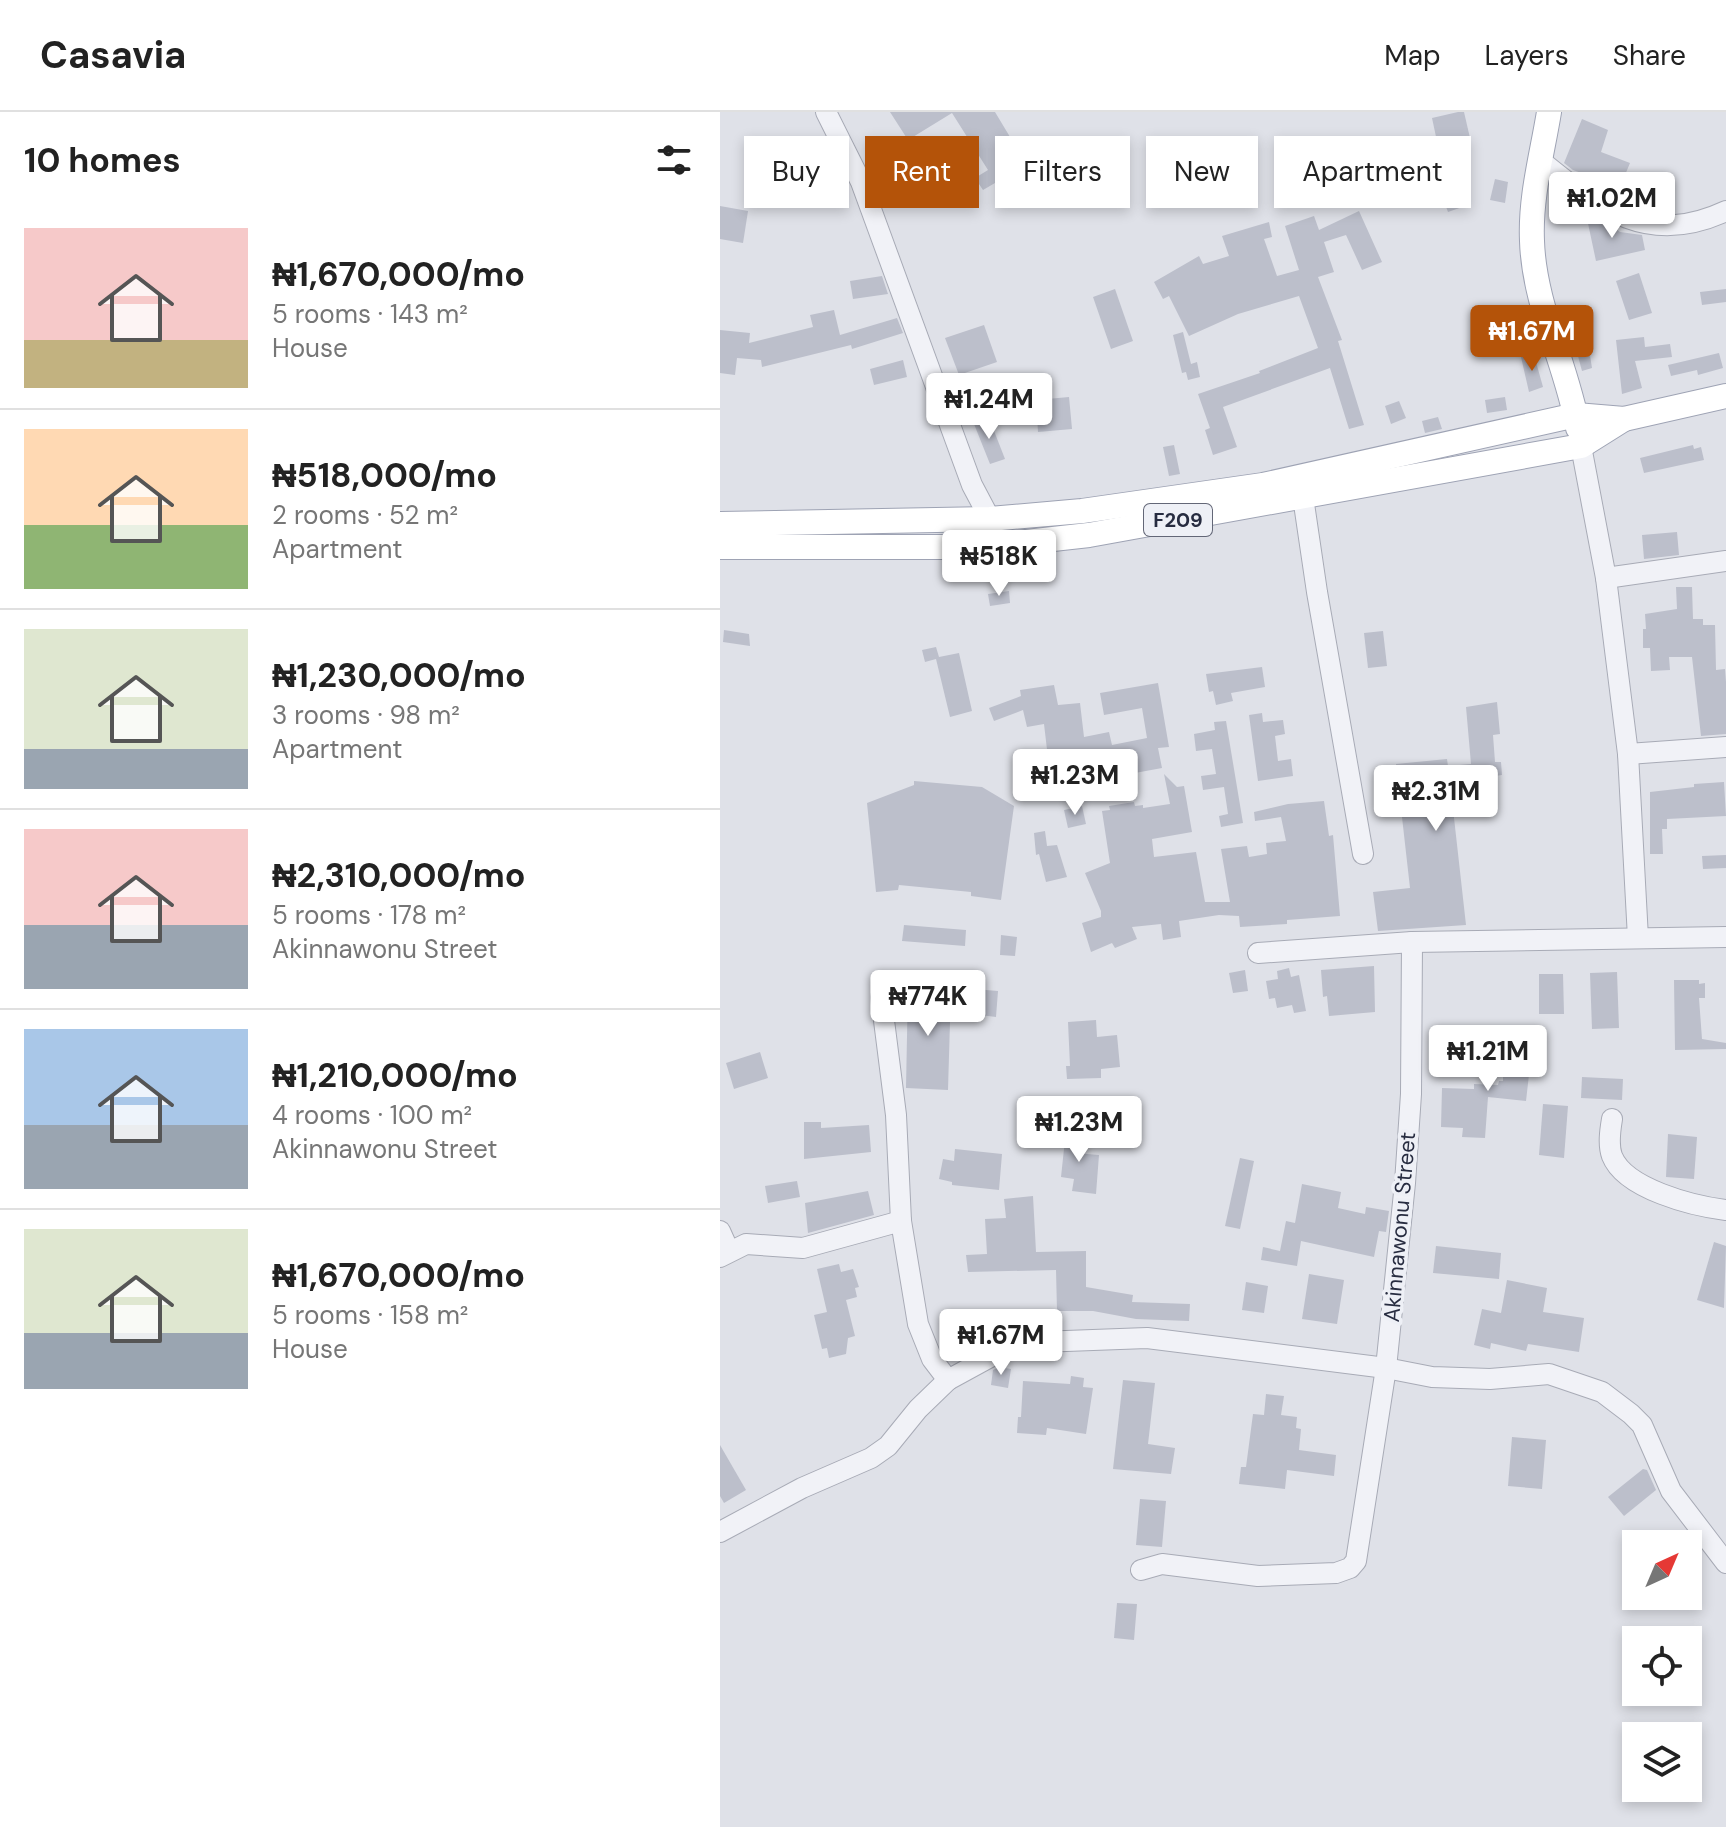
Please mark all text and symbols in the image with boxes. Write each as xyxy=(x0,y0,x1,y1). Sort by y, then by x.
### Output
text: Casavia xyxy=(40,30,186,80)
text: Map xyxy=(1384,37,1441,74)
text: Layers xyxy=(1485,37,1569,74)
text: Share xyxy=(1613,37,1686,74)
chip: Buy xyxy=(744,136,849,208)
chip: Rent xyxy=(865,136,979,208)
chip: Filters xyxy=(995,136,1130,208)
chip: New xyxy=(1146,136,1258,208)
chip: Apartment xyxy=(1274,136,1471,208)
text: 10 homes xyxy=(24,138,181,183)
icon: filters xyxy=(652,138,696,182)
pin: ₦1.02M xyxy=(1547,172,1677,240)
text: ₦1.02M xyxy=(1567,181,1657,215)
text: ₦1,670,000/mo xyxy=(272,252,525,297)
icon: home xyxy=(88,260,184,356)
text: 5 rooms · 143 m² xyxy=(272,297,468,331)
pin: ₦1.67M xyxy=(1467,305,1597,373)
text: ₦1.67M xyxy=(1488,314,1576,348)
text: House xyxy=(272,331,348,365)
pin: ₦1.24M xyxy=(924,373,1054,441)
text: ₦1.24M xyxy=(944,382,1034,416)
text: ₦518,000/mo xyxy=(272,453,497,498)
icon: home xyxy=(88,461,184,557)
text: 2 rooms · 52 m² xyxy=(272,498,458,532)
road number: F209 xyxy=(1144,504,1212,536)
pin: ₦518K xyxy=(943,530,1055,598)
text: Apartment xyxy=(272,532,403,566)
text: ₦518K xyxy=(960,539,1038,573)
text: ₦1,230,000/mo xyxy=(272,653,526,698)
icon: home xyxy=(88,661,184,757)
text: 3 rooms · 98 m² xyxy=(272,698,460,732)
text: Apartment xyxy=(272,732,403,766)
pin: ₦1.23M xyxy=(1010,749,1140,817)
text: ₦1.23M xyxy=(1031,758,1119,792)
pin: ₦2.31M xyxy=(1371,765,1501,833)
text: ₦2.31M xyxy=(1392,774,1480,808)
text: ₦2,310,000/mo xyxy=(272,853,526,898)
icon: home xyxy=(88,861,184,957)
text: 5 rooms · 178 m² xyxy=(272,898,466,932)
text: Akinnawonu Street xyxy=(272,932,498,966)
pin: ₦774K xyxy=(872,970,984,1038)
text: ₦774K xyxy=(888,979,968,1013)
pin: ₦1.21M xyxy=(1423,1025,1553,1093)
text: ₦1.21M xyxy=(1447,1034,1529,1068)
text: ₦1,210,000/mo xyxy=(272,1053,518,1098)
icon: home xyxy=(88,1061,184,1157)
pin: ₦1.23M xyxy=(1014,1096,1144,1164)
text: 4 rooms · 100 m² xyxy=(272,1098,472,1132)
text: ₦1.23M xyxy=(1035,1105,1123,1139)
street label: Akinnawonu Street xyxy=(1377,1131,1422,1323)
text: Akinnawonu Street xyxy=(272,1132,498,1166)
text: ₦1,670,000/mo xyxy=(272,1253,525,1298)
icon: home xyxy=(88,1261,184,1357)
text: 5 rooms · 158 m² xyxy=(272,1298,468,1332)
pin: ₦1.67M xyxy=(936,1309,1066,1377)
text: ₦1.67M xyxy=(957,1318,1045,1352)
text: House xyxy=(272,1332,348,1366)
north arrow xyxy=(1622,1530,1702,1610)
map controls xyxy=(1622,1530,1702,1802)
button: locate xyxy=(1622,1626,1702,1706)
button: layers xyxy=(1622,1722,1702,1802)

